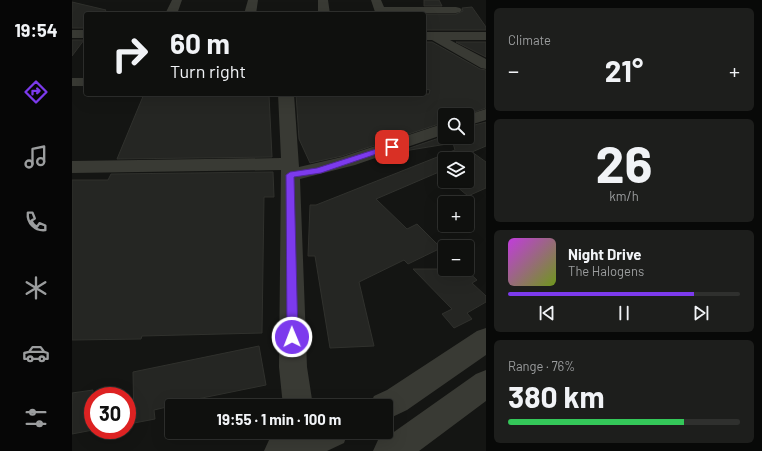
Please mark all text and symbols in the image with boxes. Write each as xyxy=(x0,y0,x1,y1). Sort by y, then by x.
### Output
text: 19:54 xyxy=(14,19,58,41)
text: 60 m xyxy=(170,26,230,60)
icon: right xyxy=(104,28,156,80)
text: Climate xyxy=(508,32,551,48)
text: 21° xyxy=(605,52,643,88)
text: − xyxy=(508,57,519,83)
text: + xyxy=(729,57,740,83)
text: Turn right xyxy=(170,60,246,82)
icon: directions xyxy=(22,78,50,106)
map controls xyxy=(438,108,474,276)
button: search xyxy=(438,108,474,144)
pin xyxy=(375,130,409,164)
text: 26 xyxy=(595,131,653,193)
icon: arrive xyxy=(381,136,403,158)
icon: music xyxy=(22,143,50,171)
button: layers xyxy=(438,152,474,188)
text: km/h xyxy=(609,188,639,204)
button: + xyxy=(438,196,474,232)
icon: phone xyxy=(22,208,50,236)
button: − xyxy=(438,240,474,276)
text: Night Drive xyxy=(568,245,641,263)
text: The Halogens xyxy=(568,263,644,279)
icon: climate xyxy=(22,274,50,302)
icon: previous xyxy=(536,302,558,324)
icon: pause xyxy=(613,302,635,324)
icon: next xyxy=(690,302,712,324)
position arrow xyxy=(271,316,313,358)
icon: car xyxy=(22,339,50,367)
text: Range · 76% xyxy=(508,358,575,374)
text: 380 km xyxy=(508,378,605,414)
speed limit sign: 30 xyxy=(84,387,136,439)
icon: filters xyxy=(22,404,50,432)
text: 19:55 · 1 min · 100 m xyxy=(217,410,341,428)

